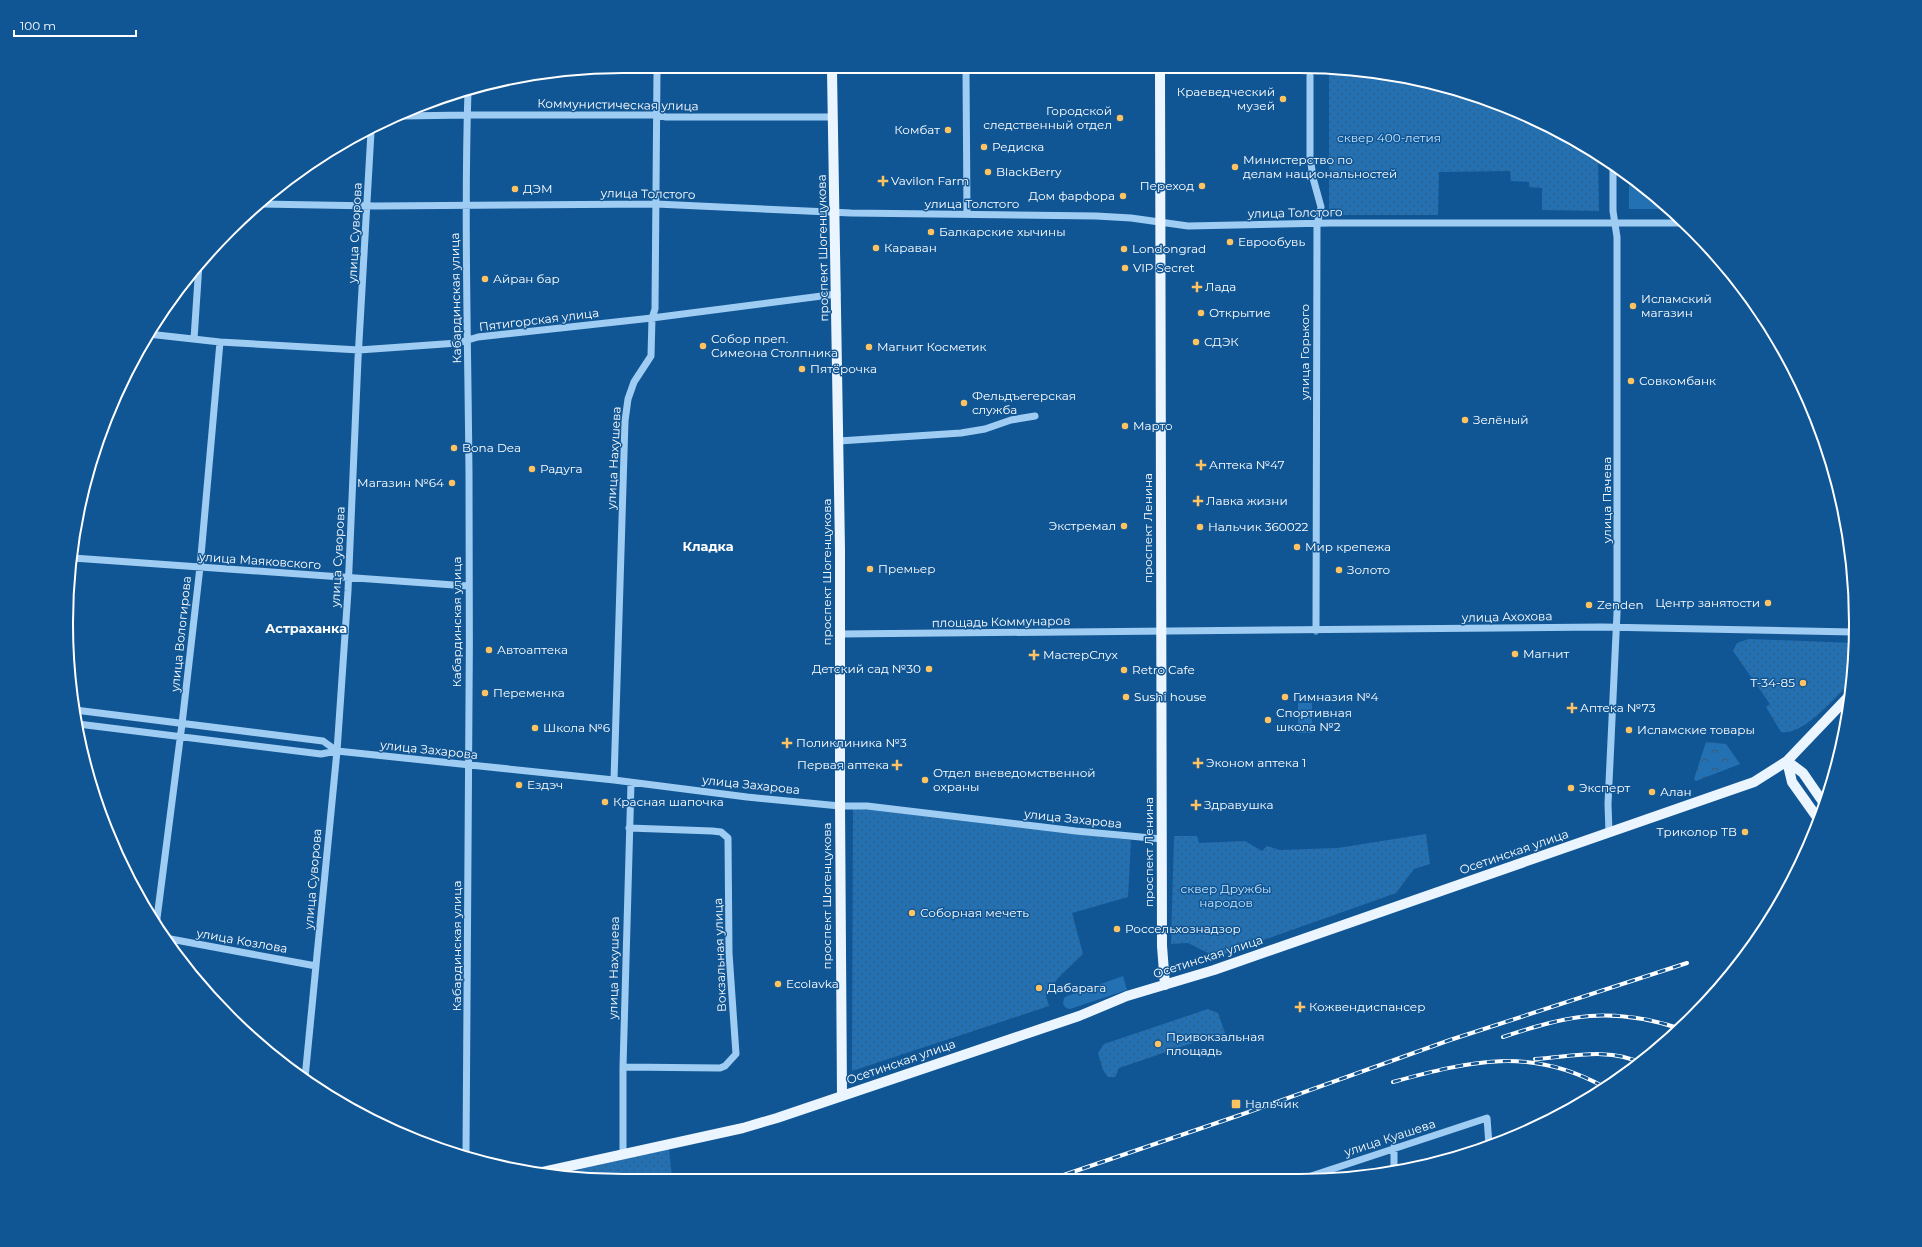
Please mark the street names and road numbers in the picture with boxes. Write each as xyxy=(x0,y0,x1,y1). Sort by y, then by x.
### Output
street label: Коммунистическая улица xyxy=(537,96,699,113)
street label: проспект Шогенцукова xyxy=(814,174,831,322)
street label: улица Суворова xyxy=(344,182,365,285)
street label: улица Толстого xyxy=(599,185,696,202)
street label: улица Толстого xyxy=(924,196,1020,211)
street label: улица Толстого xyxy=(1246,204,1343,221)
street label: Кабардинская улица xyxy=(447,232,464,364)
street label: улица Горького xyxy=(1297,304,1312,401)
street label: Пятигорская улица xyxy=(478,305,600,334)
street label: улица Нахушева xyxy=(603,406,624,511)
street label: улица Пачева xyxy=(1599,457,1614,544)
street label: проспект Ленина xyxy=(1140,473,1155,583)
street label: проспект Шогенцукова xyxy=(819,498,834,646)
street label: улица Суворова xyxy=(327,506,348,609)
street label: улица Маяковского xyxy=(197,549,322,572)
street label: Кабардинская улица xyxy=(449,557,464,687)
street label: улица Вологирова xyxy=(167,575,194,694)
street label: улица Ахохова xyxy=(1461,608,1552,625)
street label: площадь Коммунаров xyxy=(931,613,1070,630)
street label: улица Захарова xyxy=(378,737,479,762)
street label: улица Захарова xyxy=(700,772,801,797)
street label: проспект Ленина xyxy=(1141,797,1156,907)
street label: улица Захарова xyxy=(1022,806,1123,831)
street label: проспект Шогенцукова xyxy=(819,822,834,970)
street label: Осетинская улица xyxy=(1457,826,1570,877)
street label: улица Суворова xyxy=(301,828,324,931)
street label: Кабардинская улица xyxy=(449,881,464,1011)
street label: Вокзальная улица xyxy=(710,898,729,1012)
street label: улица Нахушева xyxy=(605,916,622,1021)
street label: улица Козлова xyxy=(194,925,289,956)
street label: Осетинская улица xyxy=(1151,932,1265,981)
street label: Осетинская улица xyxy=(844,1036,957,1087)
street label: улица Куашева xyxy=(1341,1116,1437,1160)

